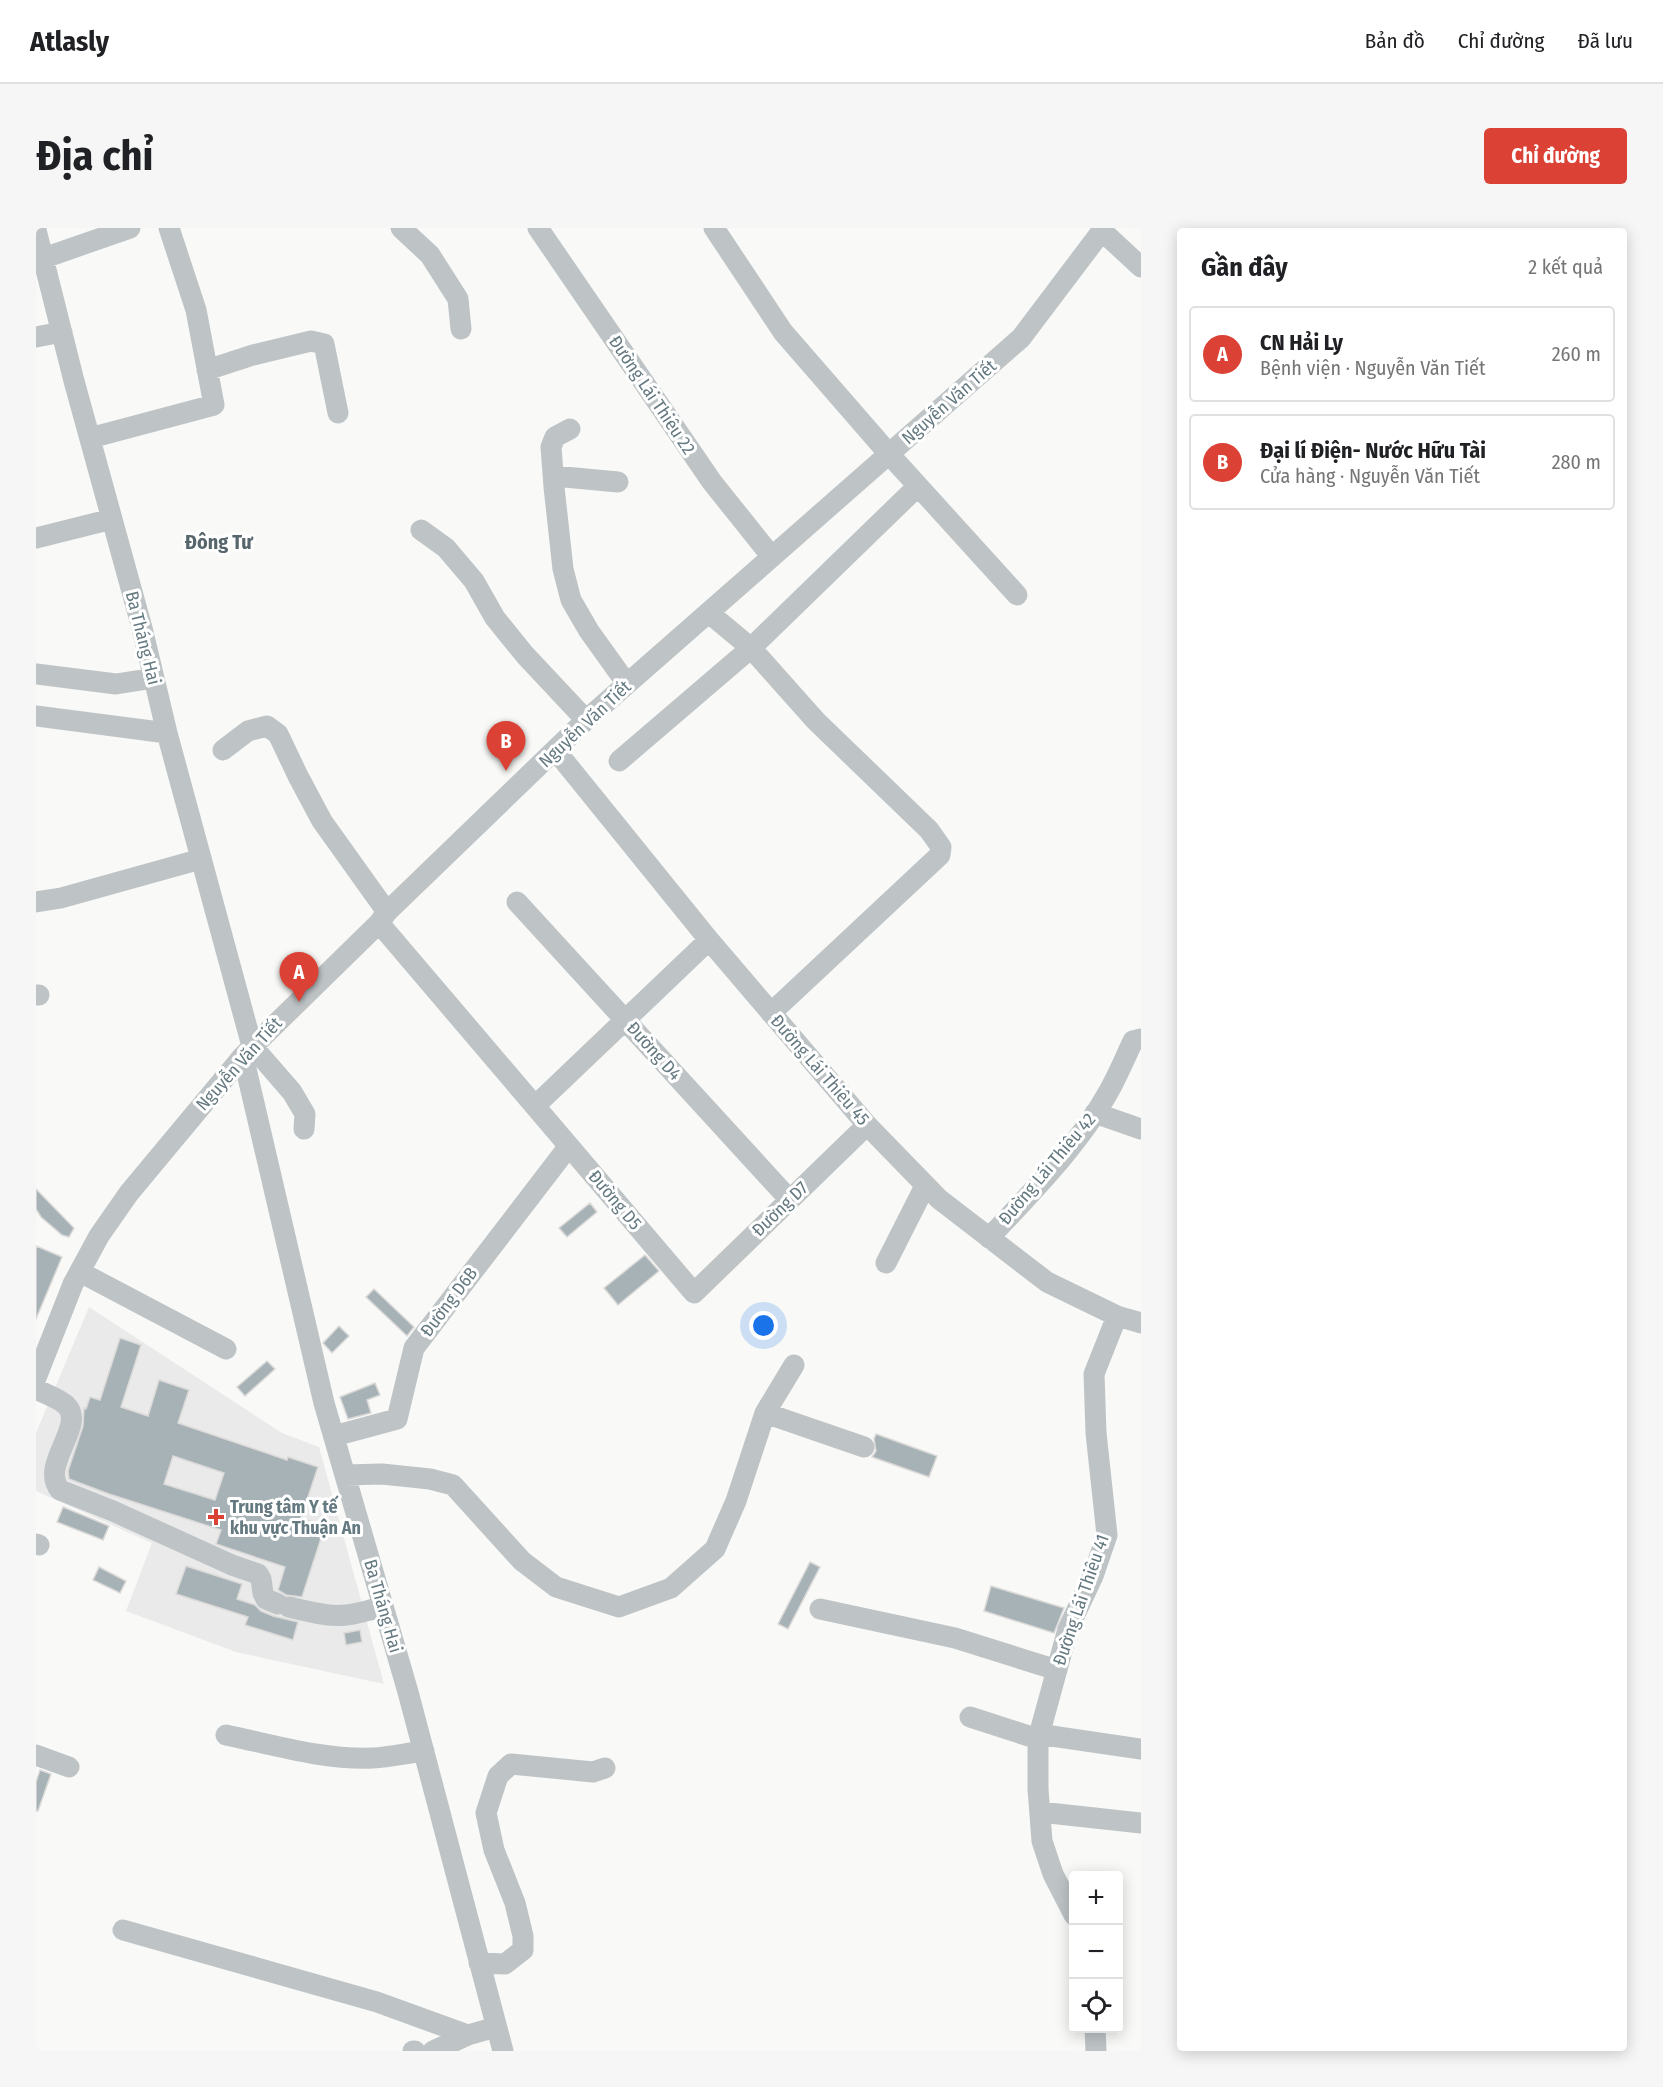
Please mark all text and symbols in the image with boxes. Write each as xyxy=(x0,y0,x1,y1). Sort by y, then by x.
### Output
text: Atlasly xyxy=(30,25,109,58)
text: Bản đồ xyxy=(1365,28,1425,54)
text: Chỉ đường xyxy=(1458,28,1544,54)
text: Đã lưu xyxy=(1577,28,1633,54)
button: Chỉ đường xyxy=(1484,128,1627,184)
text: Địa chỉ xyxy=(36,131,153,181)
text: Gần đây xyxy=(1201,252,1288,283)
text: 2 kết quả xyxy=(1528,255,1603,279)
text: CN Hải Ly xyxy=(1260,329,1343,356)
street label: Đường Lái Thiêu 22 xyxy=(604,331,700,459)
text: A xyxy=(1217,342,1228,366)
text: 260 m xyxy=(1552,342,1601,366)
street label: Nguyễn Văn Tiết xyxy=(897,355,1001,449)
text: Bệnh viện · Nguyễn Văn Tiết xyxy=(1260,356,1486,380)
text: Đại lí Điện- Nước Hữu Tài xyxy=(1260,437,1486,464)
text: B xyxy=(1217,450,1228,474)
text: 280 m xyxy=(1552,450,1601,474)
text: Cửa hàng · Nguyễn Văn Tiết xyxy=(1260,464,1480,488)
district label: Đông Tư xyxy=(185,530,254,554)
street label: Ba Tháng Hai xyxy=(121,589,165,687)
street label: Nguyễn Văn Tiết xyxy=(534,676,636,772)
pin: B xyxy=(486,722,526,771)
pin: A xyxy=(280,952,318,1002)
street label: Đường Lái Thiêu 45 xyxy=(766,1010,874,1130)
street label: Nguyễn Văn Tiết xyxy=(191,1013,287,1115)
street label: Đường D4 xyxy=(622,1017,686,1085)
street label: Đường Lái Thiêu 42 xyxy=(994,1109,1100,1229)
street label: Đường D5 xyxy=(584,1166,646,1234)
street label: Đường D7 xyxy=(747,1177,813,1241)
street label: Đường D6B xyxy=(416,1263,482,1341)
your location xyxy=(749,1311,778,1340)
place label: Trung tâm Y tế khu vực Thuận An xyxy=(230,1495,361,1539)
marker: Trung tâm Y tế khu vực Thuận An xyxy=(207,1508,225,1526)
street label: Đường Lái Thiêu 41 xyxy=(1048,1532,1114,1668)
street label: Ba Tháng Hai xyxy=(359,1557,407,1655)
map controls xyxy=(1069,1871,1123,2033)
button: + xyxy=(1069,1871,1123,1925)
button: − xyxy=(1069,1925,1123,1979)
button: locate xyxy=(1069,1979,1123,2033)

